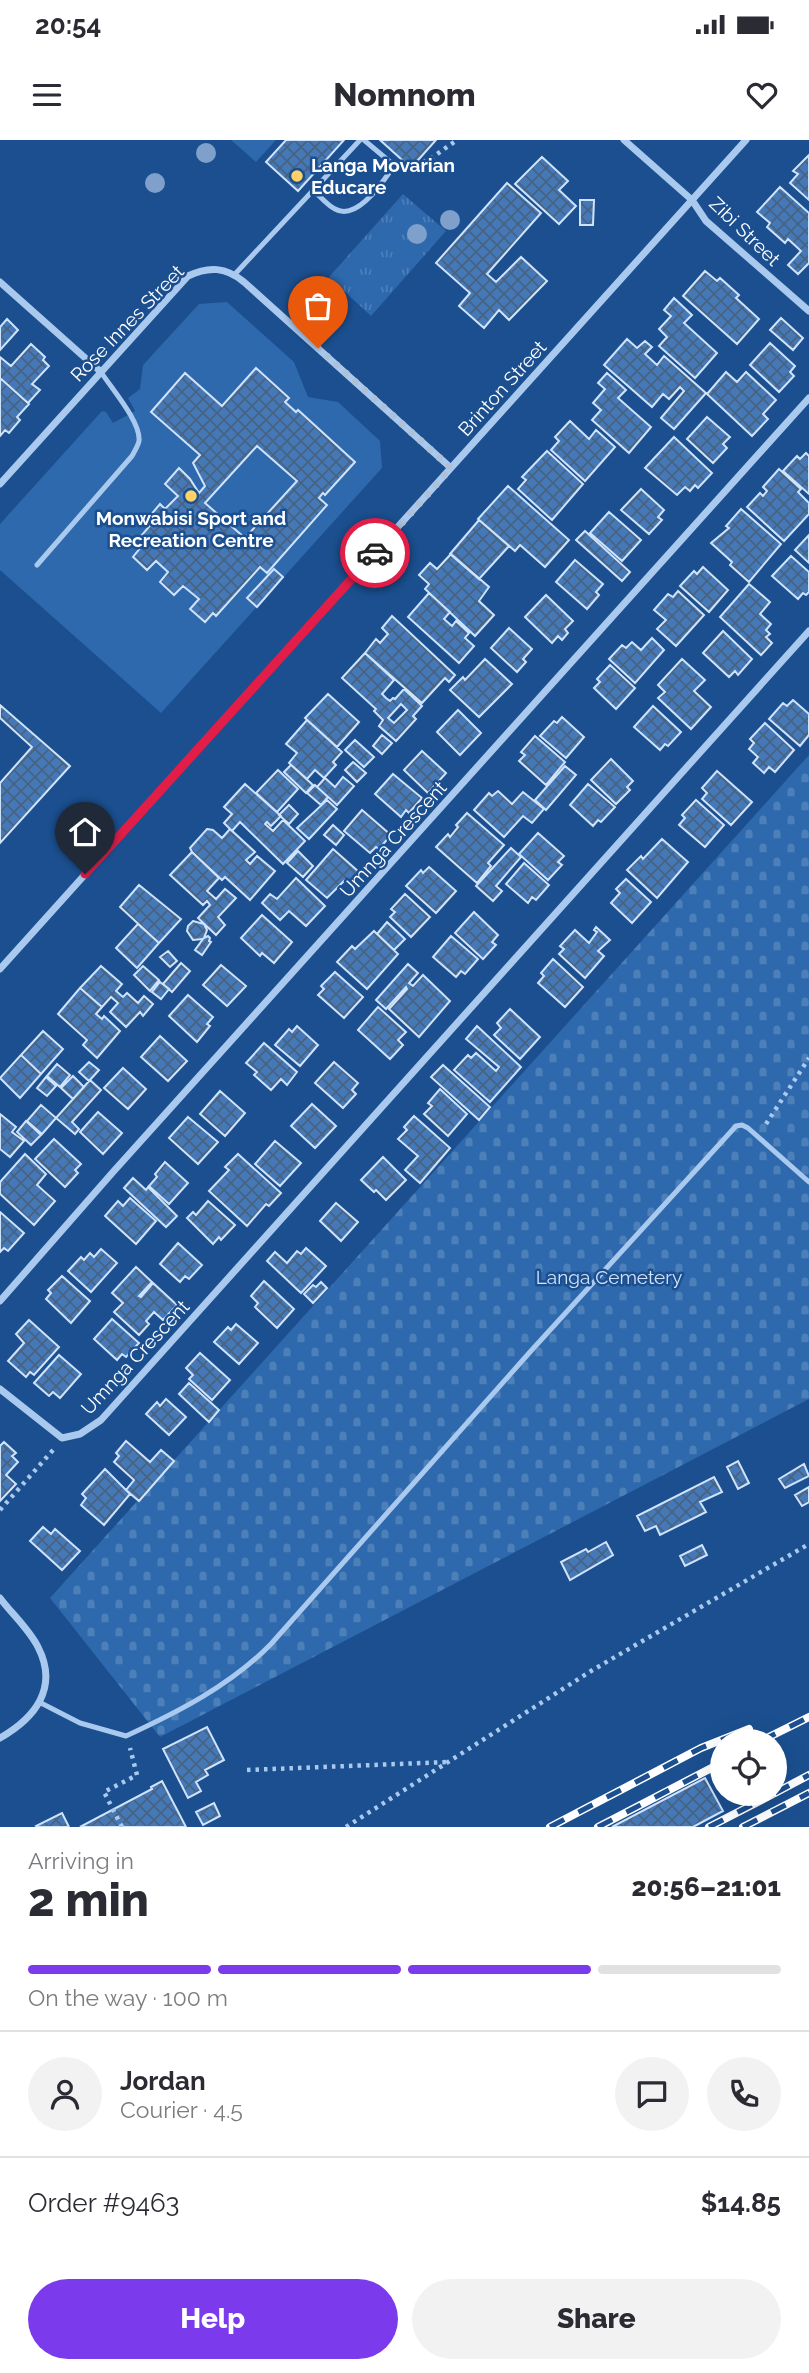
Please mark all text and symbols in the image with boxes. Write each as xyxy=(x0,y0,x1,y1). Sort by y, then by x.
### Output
text: 20:54 xyxy=(35,10,101,40)
icon: menu xyxy=(28,76,66,114)
text: Nomnom xyxy=(333,76,476,113)
icon: heart xyxy=(743,76,781,114)
place label: Langa Movarian Educare xyxy=(311,154,455,198)
marker: Langa Movarian Educare xyxy=(289,168,305,184)
street label: Zibi Street xyxy=(705,192,785,270)
street label: Rose Innes Street xyxy=(66,260,189,386)
pin xyxy=(288,276,348,348)
icon: bag xyxy=(299,287,337,325)
street label: Brinton Street xyxy=(453,335,551,440)
marker: Monwabisi Sport and Recreation Centre xyxy=(183,488,199,504)
place label: Monwabisi Sport and Recreation Centre xyxy=(96,507,286,551)
courier xyxy=(340,518,410,588)
icon: car xyxy=(356,534,394,572)
street label: Umnga Crescent xyxy=(335,776,451,901)
pin xyxy=(55,802,115,874)
icon: home xyxy=(66,813,104,851)
park label: Langa Cemetery xyxy=(536,1266,682,1288)
street label: Umnga Crescent xyxy=(76,1295,194,1419)
map controls xyxy=(710,1729,787,1806)
button: locate xyxy=(710,1729,787,1806)
text: Arriving in xyxy=(28,1847,134,1874)
text: 20:56–21:01 xyxy=(631,1872,781,1902)
text: 2 min xyxy=(28,1873,149,1927)
text: On the way · 100 m xyxy=(28,1984,228,2011)
button: person xyxy=(28,2057,102,2131)
button: chat xyxy=(615,2057,689,2131)
button: phone xyxy=(707,2057,781,2131)
text: Jordan xyxy=(120,2066,206,2096)
text: Courier · 4.5 xyxy=(120,2096,243,2123)
text: Order #9463 xyxy=(28,2188,179,2218)
text: $14.85 xyxy=(701,2188,781,2218)
button: Help xyxy=(28,2279,398,2359)
button: Share xyxy=(412,2279,781,2359)

